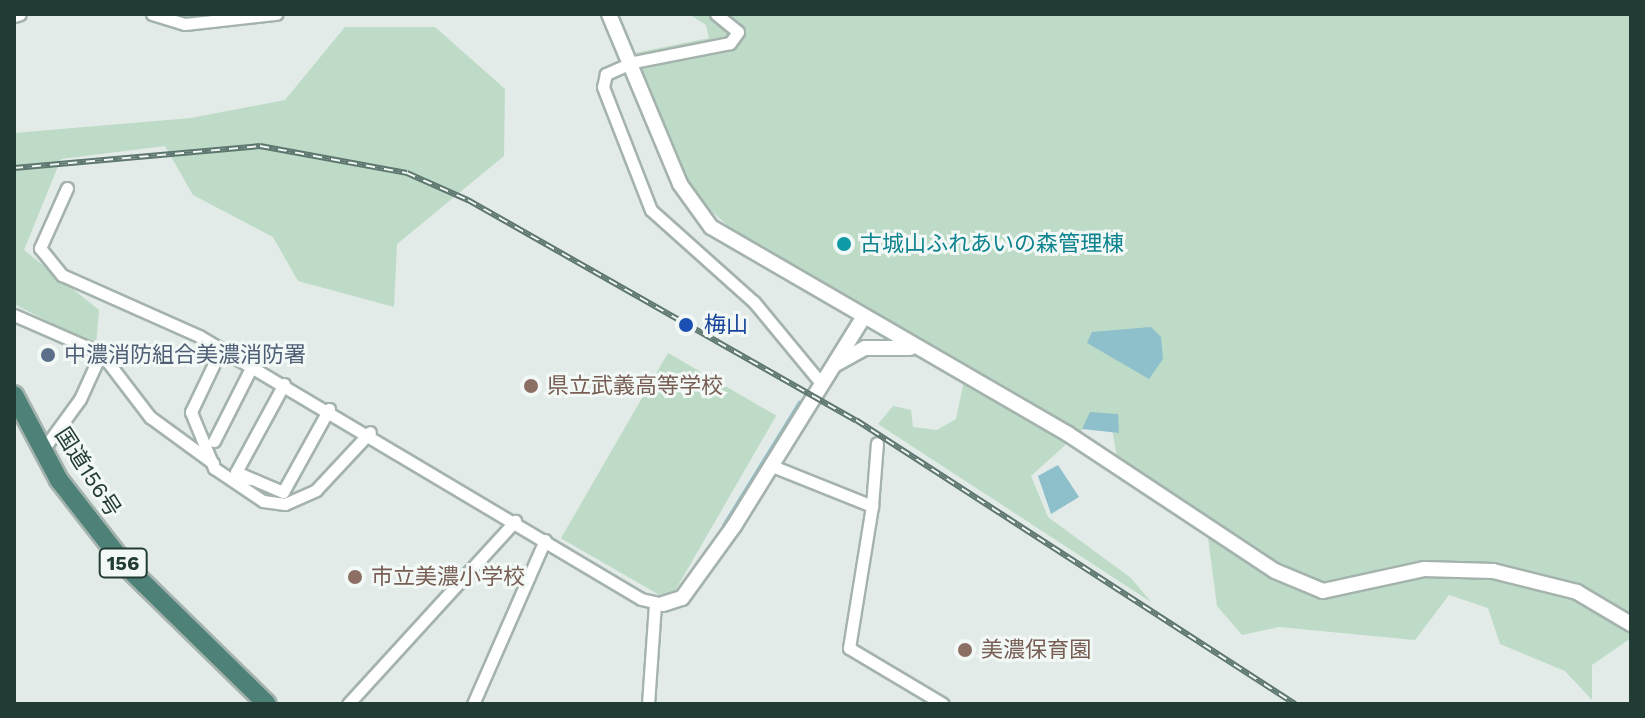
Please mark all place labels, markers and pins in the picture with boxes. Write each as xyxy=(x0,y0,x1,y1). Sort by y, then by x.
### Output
place label: 古城山ふれあいの森管理棟 xyxy=(860,231,1124,257)
marker: 古城山ふれあいの森管理棟 xyxy=(835,235,853,253)
place label: 梅山 xyxy=(704,312,748,338)
marker: 梅山 xyxy=(675,314,697,336)
place label: 中濃消防組合美濃消防署 xyxy=(64,342,306,368)
marker: 中濃消防組合美濃消防署 xyxy=(39,346,57,364)
place label: 県立武義高等学校 xyxy=(547,373,723,399)
marker: 県立武義高等学校 xyxy=(522,377,540,395)
place label: 市立美濃小学校 xyxy=(371,564,525,590)
marker: 市立美濃小学校 xyxy=(346,568,364,586)
place label: 美濃保育園 xyxy=(981,637,1091,663)
marker: 美濃保育園 xyxy=(956,641,974,659)

